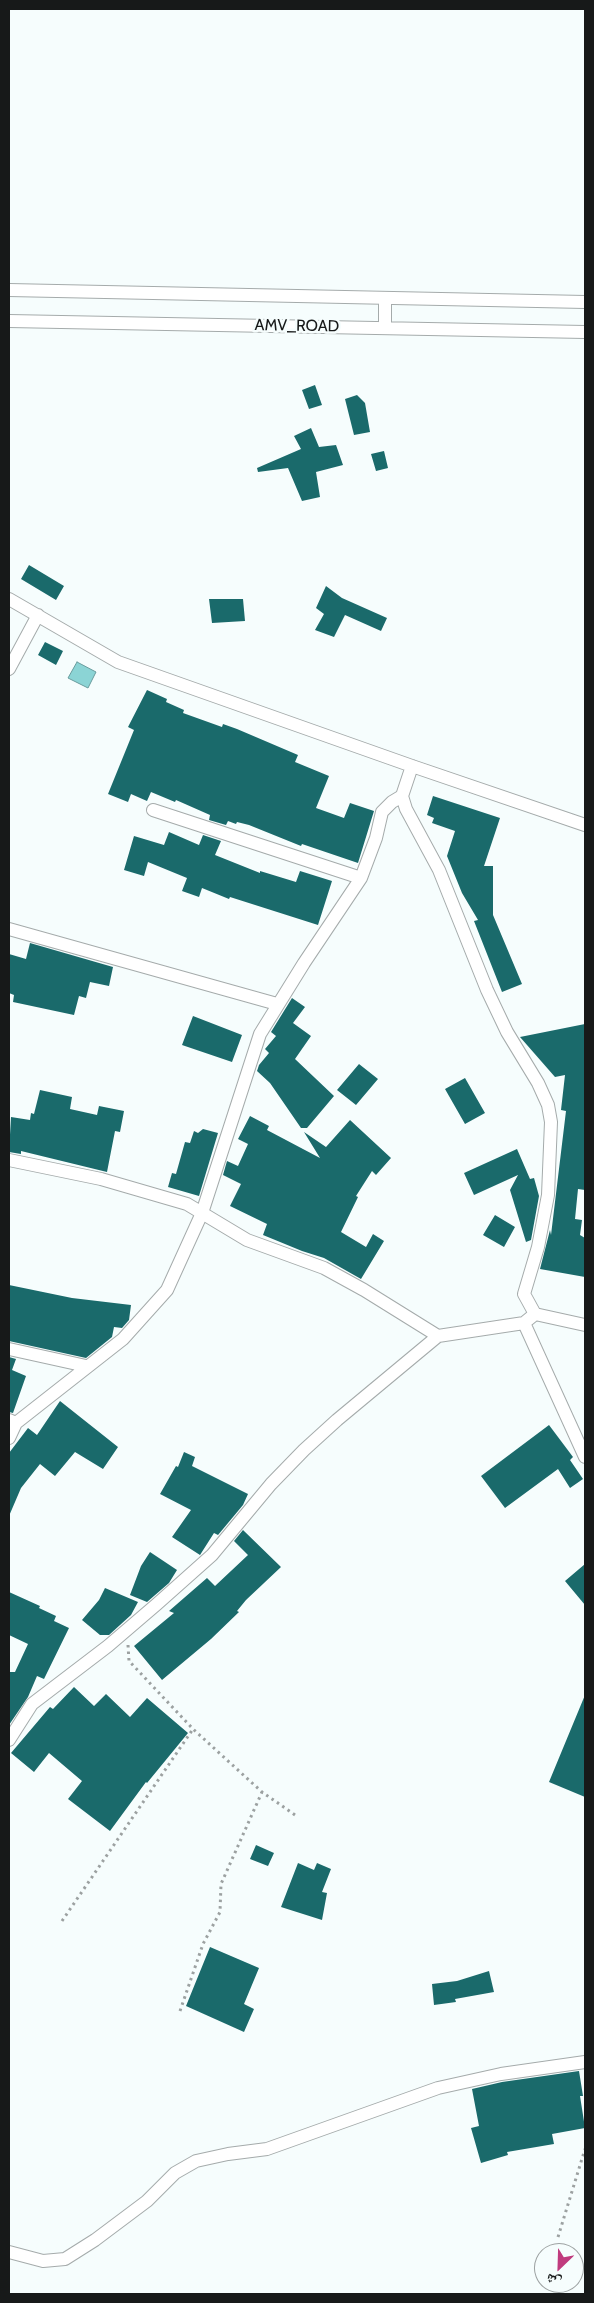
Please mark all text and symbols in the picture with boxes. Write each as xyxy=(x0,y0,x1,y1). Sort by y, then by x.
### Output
street label: AMV_ROAD xyxy=(255,316,339,336)
north arrow xyxy=(534,2243,584,2293)
text: ش xyxy=(543,2270,564,2292)

